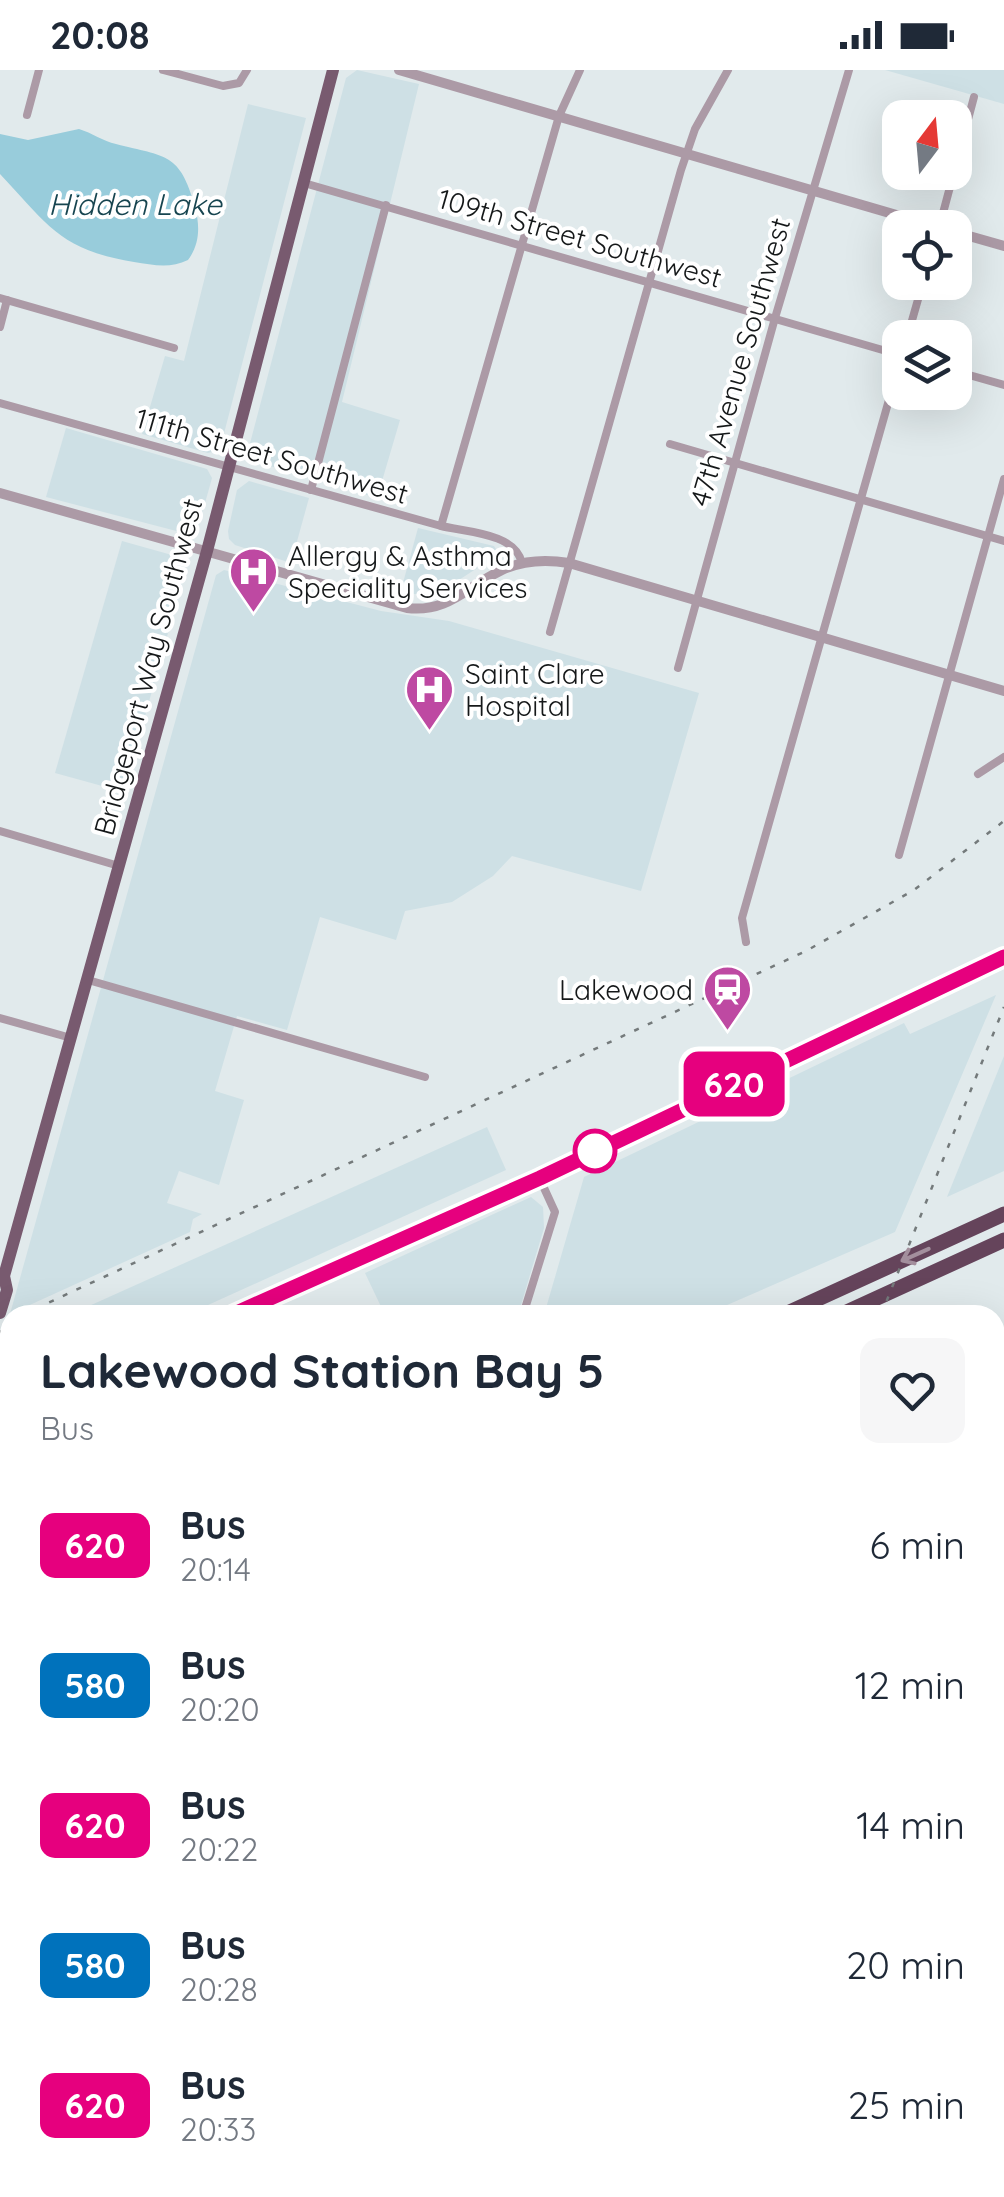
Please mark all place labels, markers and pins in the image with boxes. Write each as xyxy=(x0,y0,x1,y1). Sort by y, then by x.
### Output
place label: Allergy & Asthma Speciality Services xyxy=(288,538,527,605)
hospital icon: Allergy & Asthma Speciality Services xyxy=(227,546,279,614)
place label: Saint Clare Hospital xyxy=(465,656,605,723)
hospital icon: Saint Clare Hospital xyxy=(404,664,456,732)
station icon: Lakewood xyxy=(702,964,754,1032)
place label: Lakewood xyxy=(559,972,693,1007)
unlabelled marker xyxy=(574,1130,616,1172)

